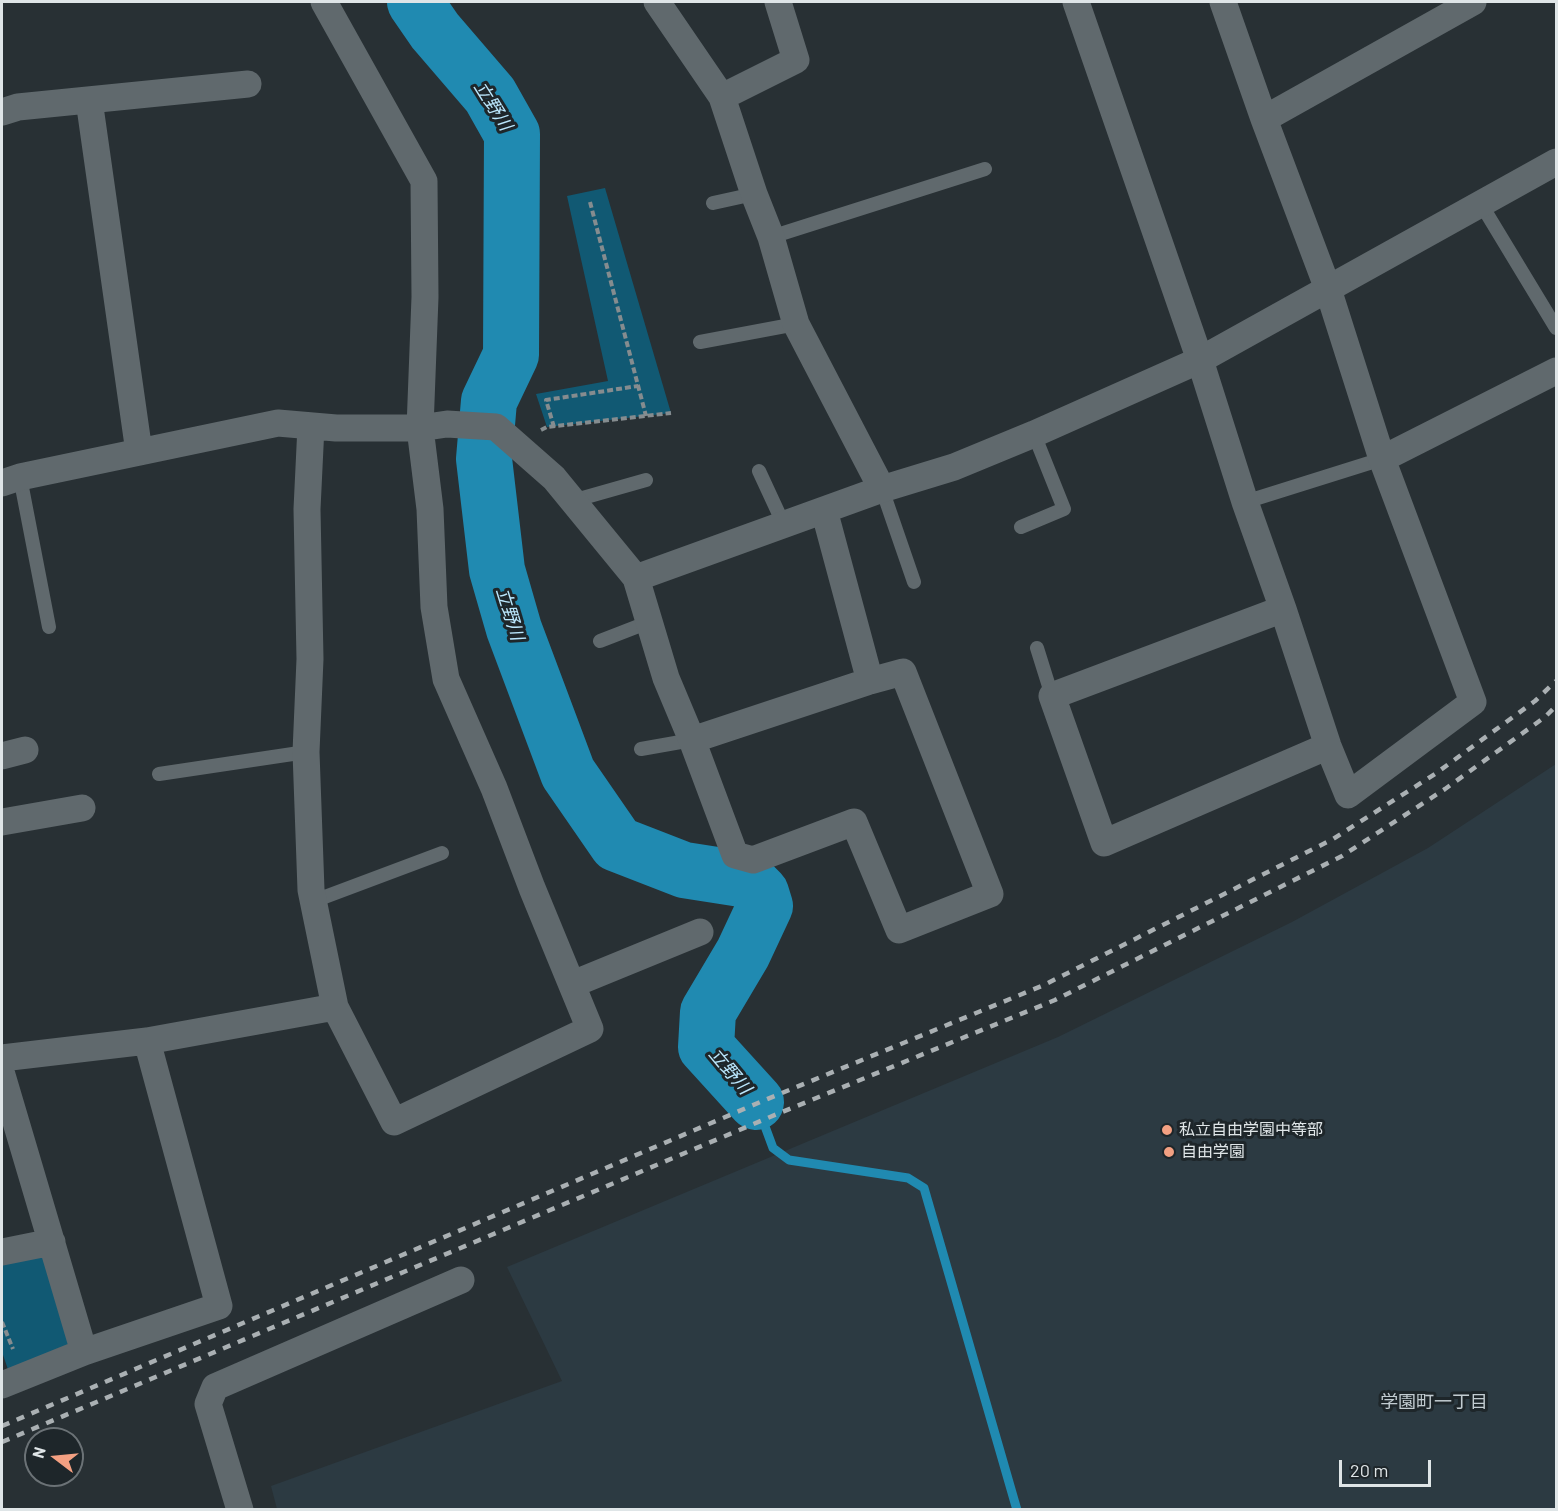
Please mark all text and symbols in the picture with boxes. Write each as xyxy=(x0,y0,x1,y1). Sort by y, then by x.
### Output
water label: 立野川 xyxy=(470,77,516,135)
water label: 立野川 xyxy=(492,585,528,643)
water label: 立野川 xyxy=(704,1043,756,1099)
place label: 私立自由学園中等部 xyxy=(1179,1120,1323,1140)
marker: 私立自由学園中等部 xyxy=(1160,1123,1174,1137)
place label: 自由学園 xyxy=(1181,1142,1245,1162)
marker: 自由学園 xyxy=(1162,1145,1176,1159)
district label: 学園町一丁目 xyxy=(1380,1391,1488,1413)
north arrow xyxy=(24,1427,84,1487)
text: N xyxy=(28,1445,49,1460)
scale bar xyxy=(1342,1448,1434,1486)
text: 20 m xyxy=(1350,1459,1388,1481)

